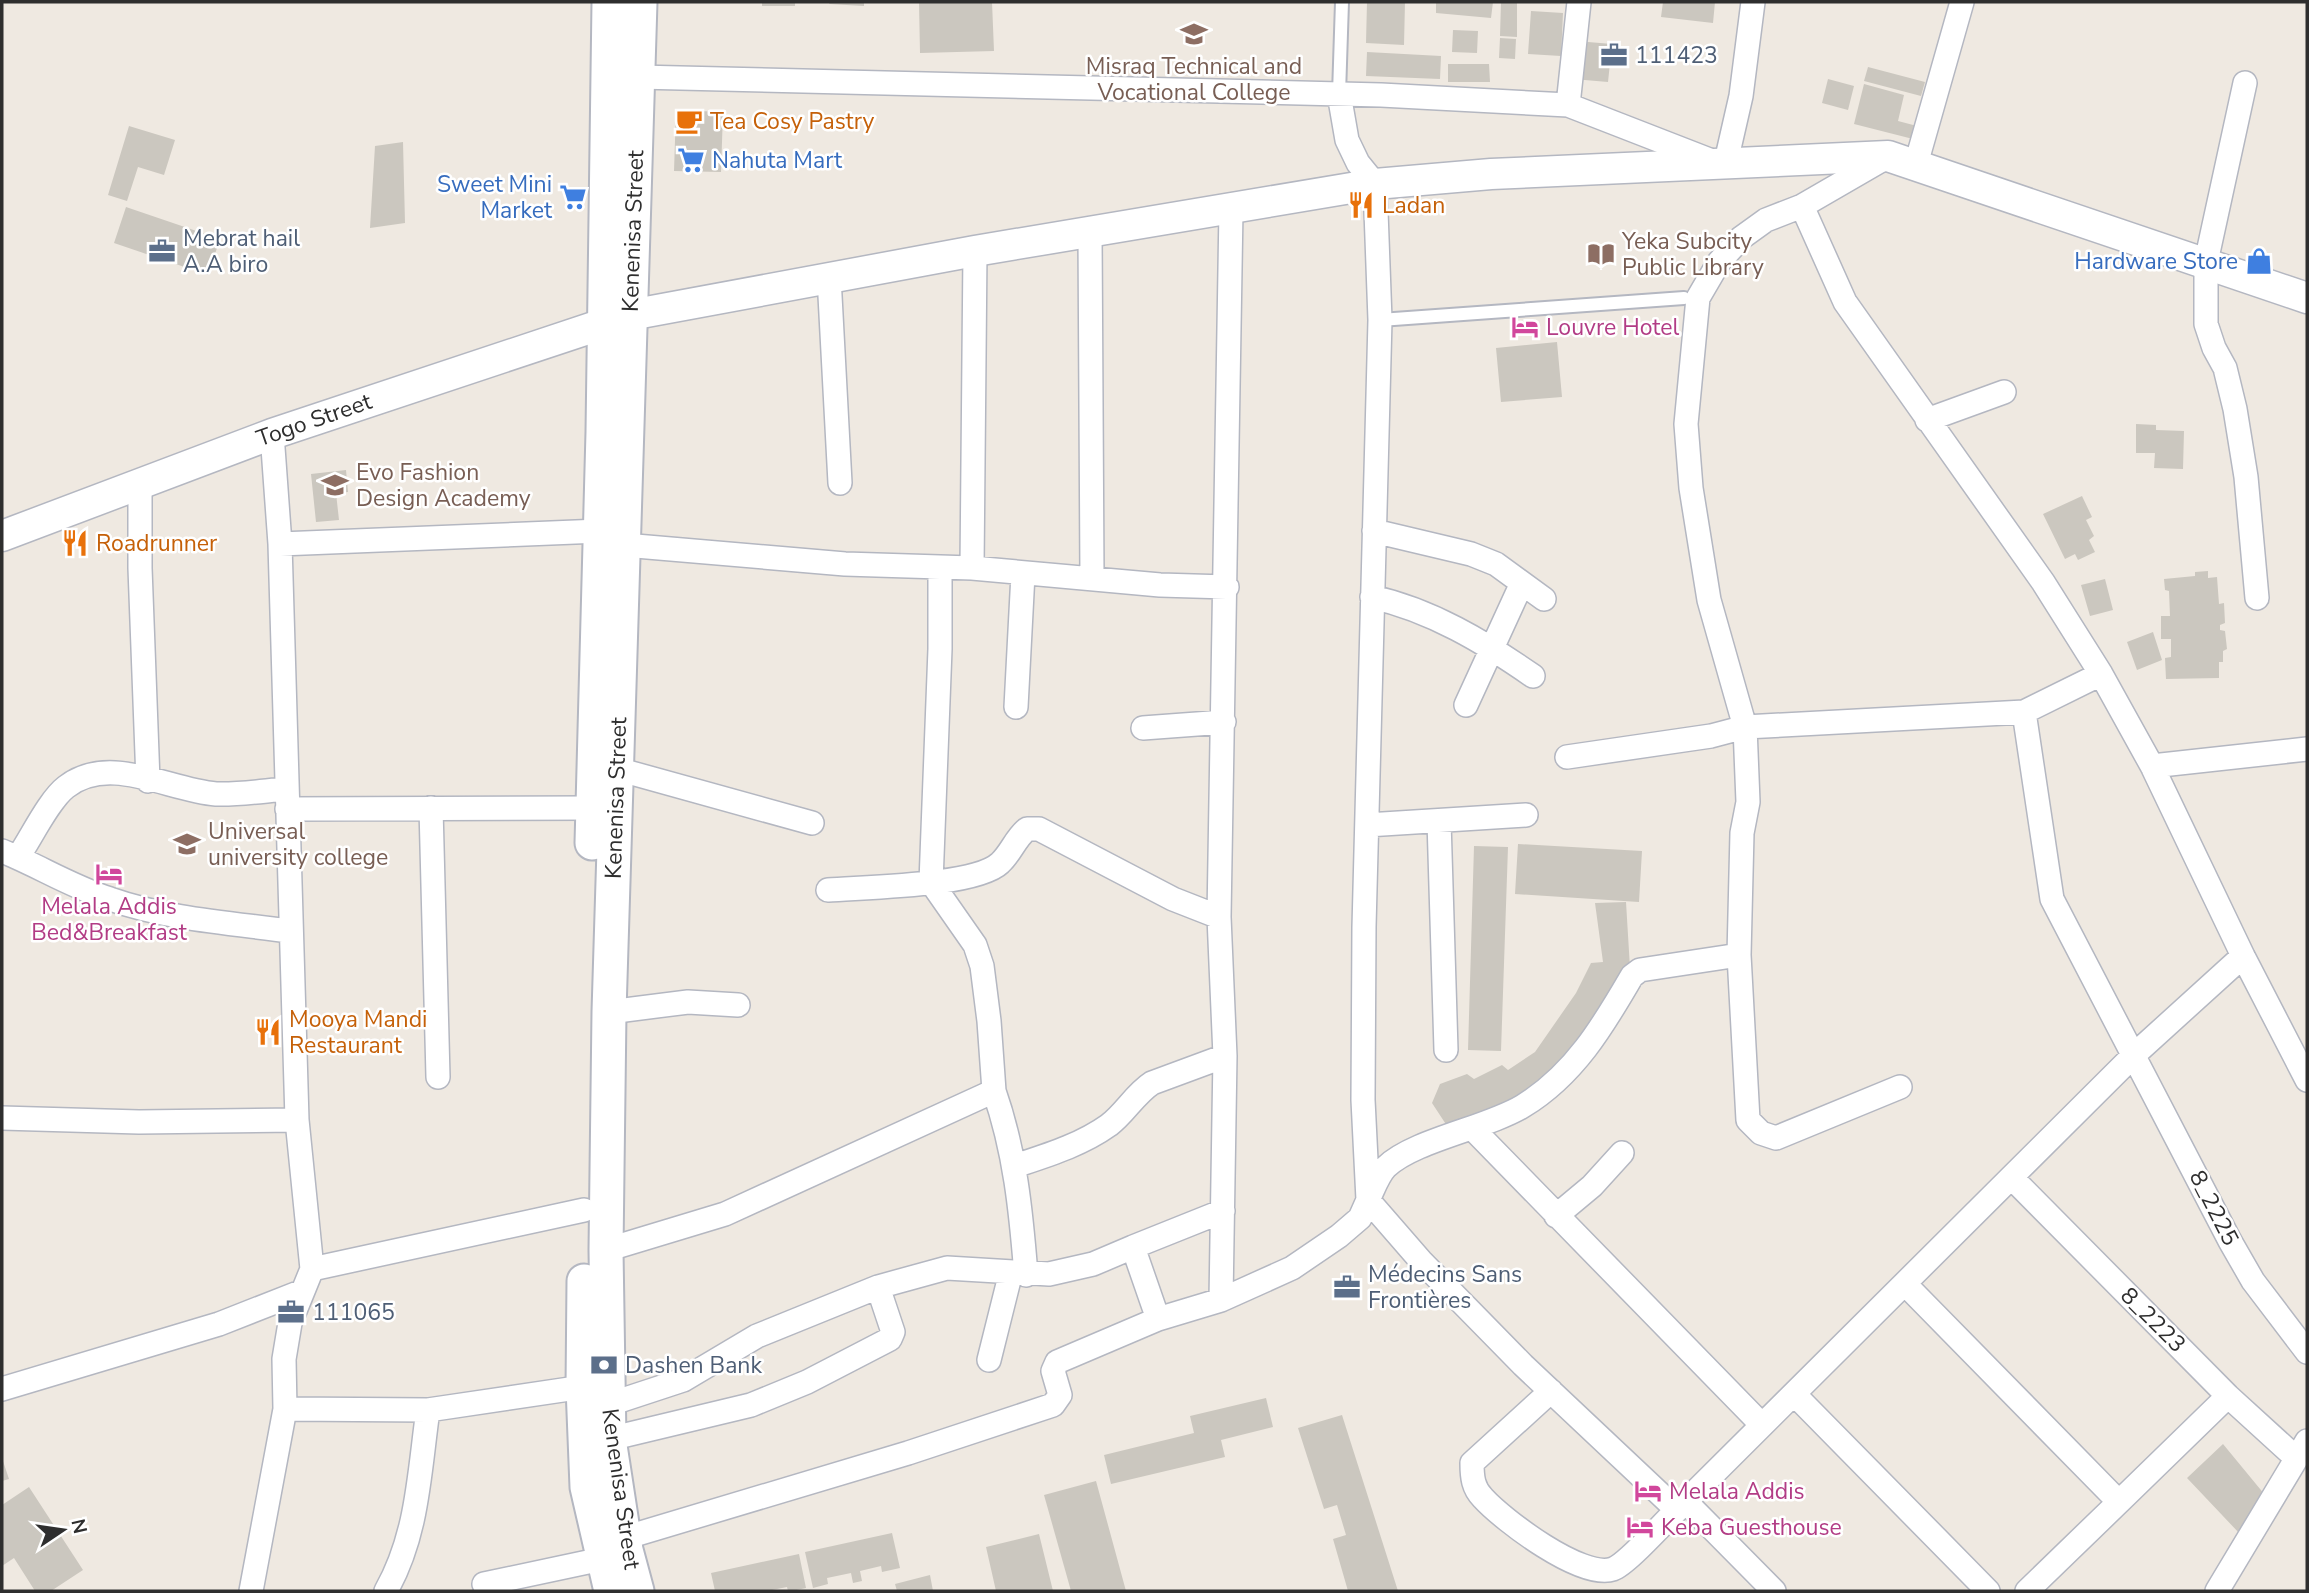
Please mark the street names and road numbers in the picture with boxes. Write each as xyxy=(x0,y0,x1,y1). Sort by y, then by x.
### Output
street label: Kenenisa Street xyxy=(615,149,651,312)
street label: Togo Street xyxy=(252,386,377,454)
street label: Kenenisa Street xyxy=(598,716,634,879)
street label: 8_2225 xyxy=(2182,1165,2246,1251)
street label: 8_2223 xyxy=(2114,1281,2192,1359)
street label: Kenenisa Street xyxy=(594,1407,648,1572)

